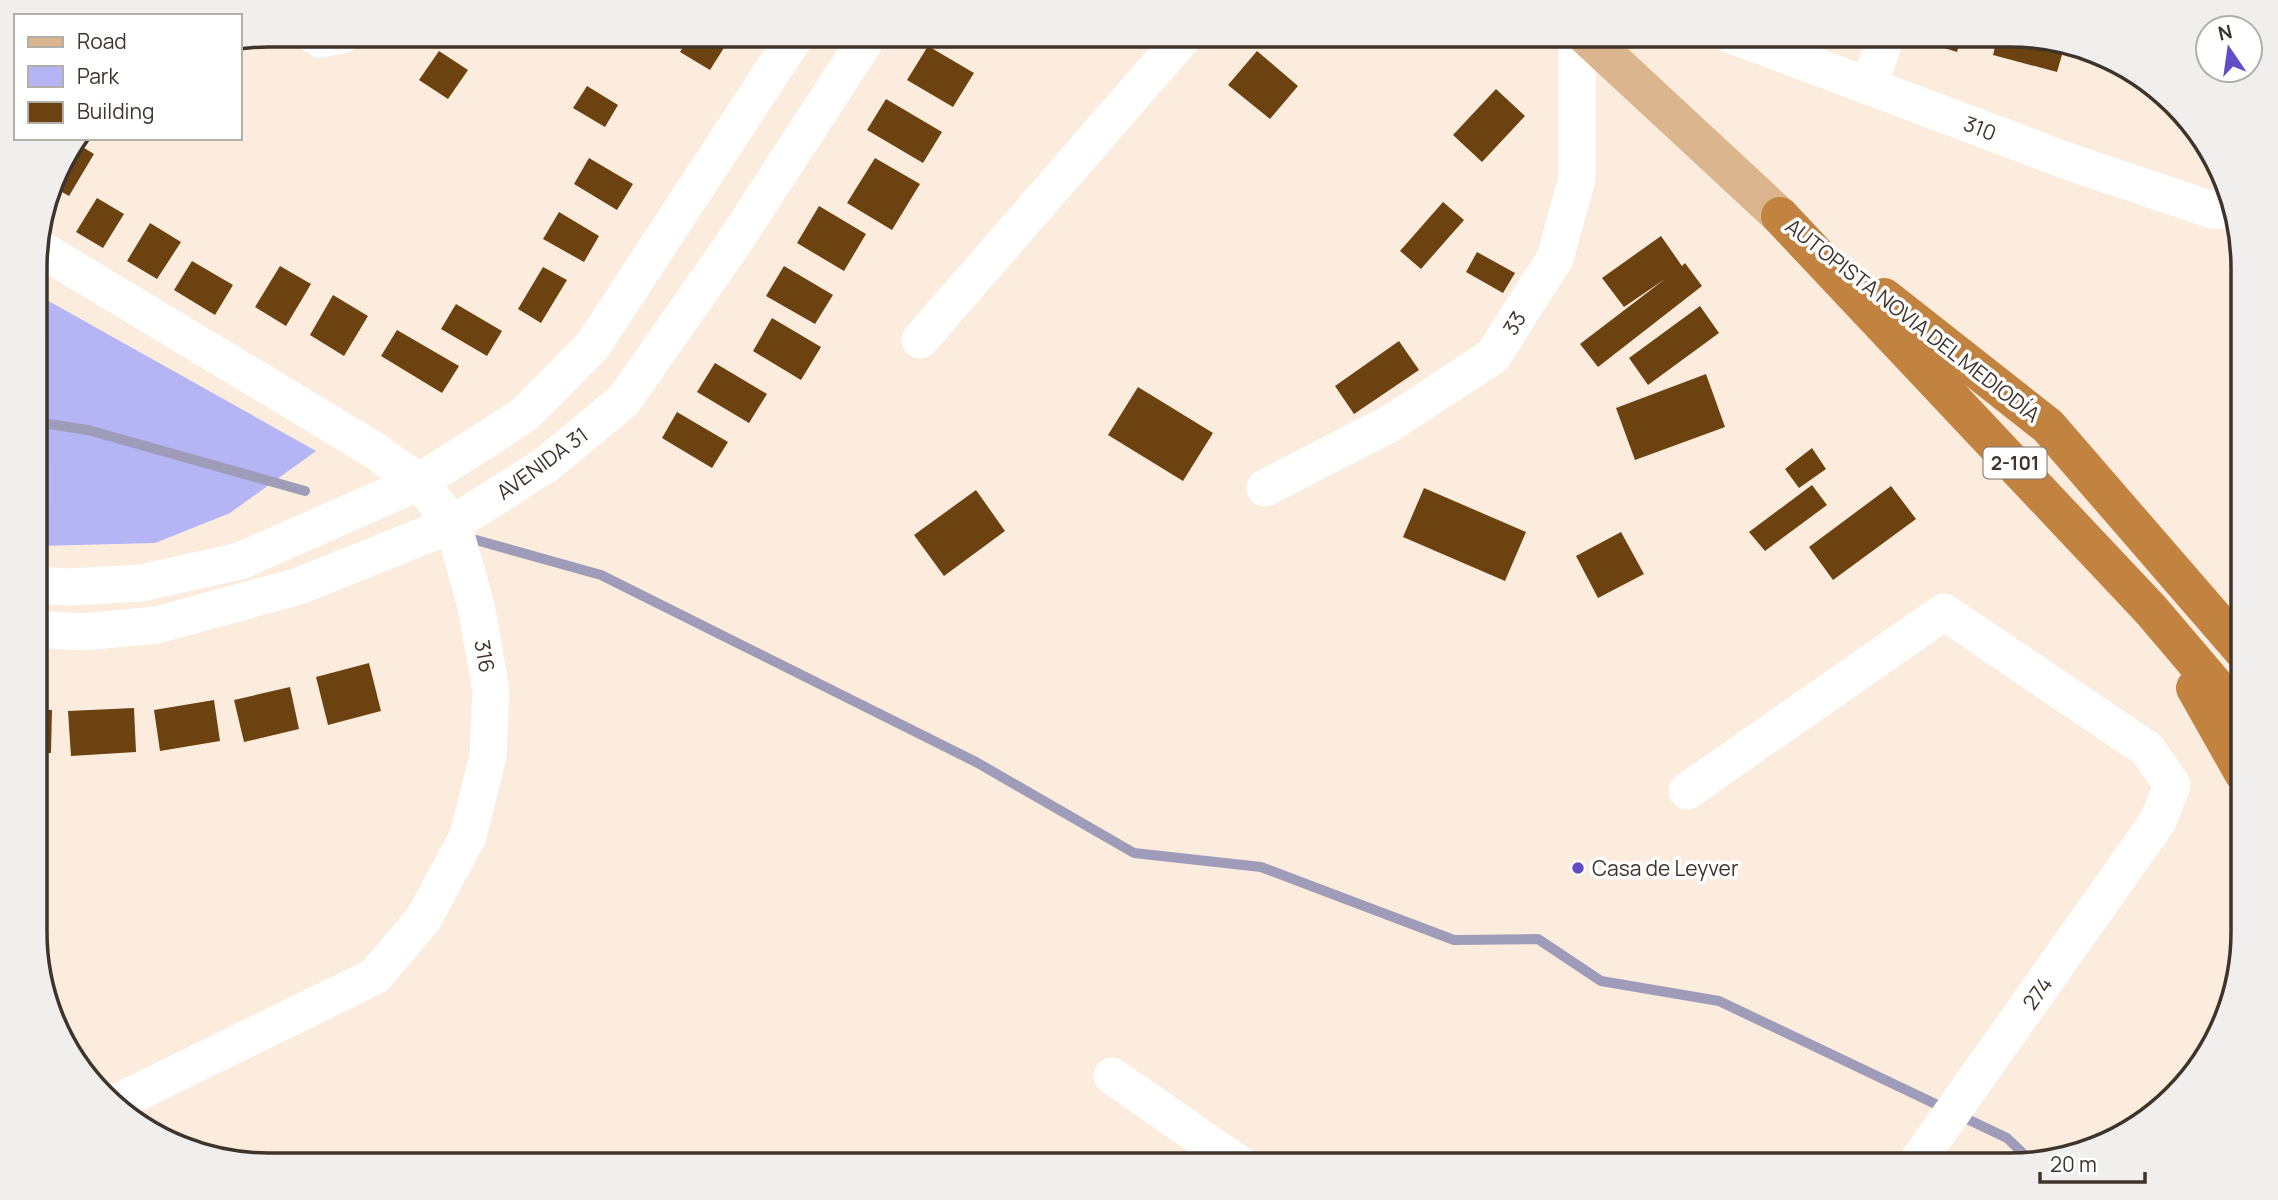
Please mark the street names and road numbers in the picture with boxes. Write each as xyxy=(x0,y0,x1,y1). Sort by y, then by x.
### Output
street label: 310 xyxy=(1960,109,2000,147)
street label: AUTOPISTA NOVIA DEL MEDIODÍA xyxy=(1780,212,2046,428)
street label: 33 xyxy=(1496,306,1532,340)
street label: AVENIDA 31 xyxy=(491,420,593,506)
road number: 2-101 xyxy=(1983,447,2046,478)
street label: 316 xyxy=(468,637,502,675)
street label: 274 xyxy=(2016,971,2058,1015)

